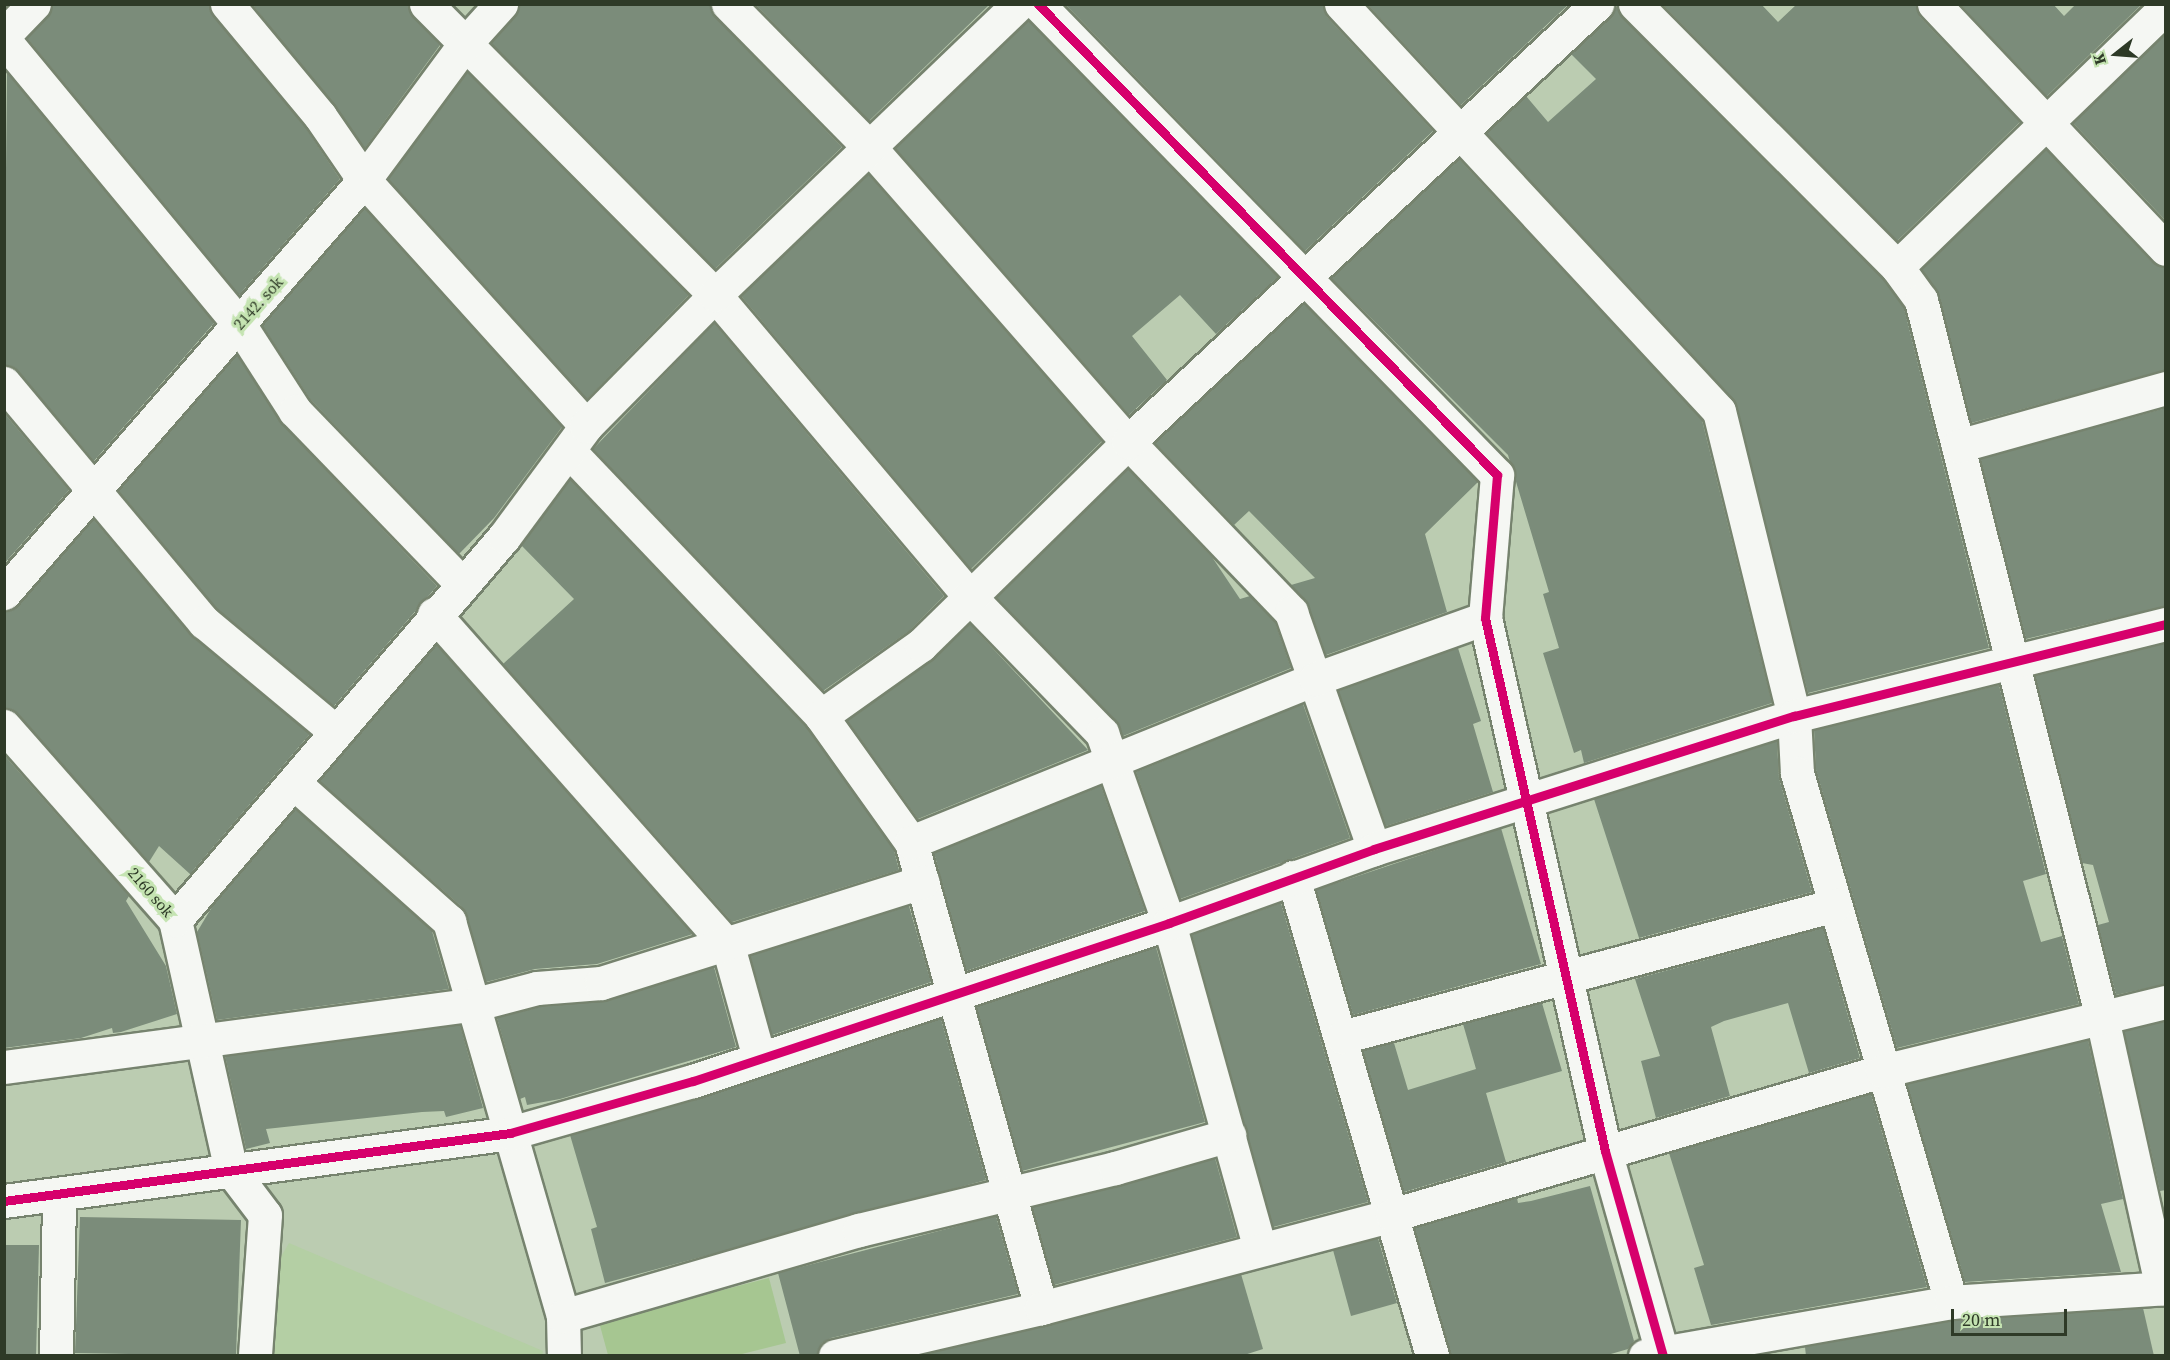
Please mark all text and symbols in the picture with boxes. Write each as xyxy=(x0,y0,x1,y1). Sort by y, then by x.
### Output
north arrow xyxy=(2086,24,2146,84)
text: K xyxy=(2087,51,2111,68)
street label: 2142. sok xyxy=(229,272,287,334)
street label: 2160 sok xyxy=(124,863,178,921)
scale bar xyxy=(1954,1297,2070,1335)
text: 20 m xyxy=(1962,1307,2000,1332)

